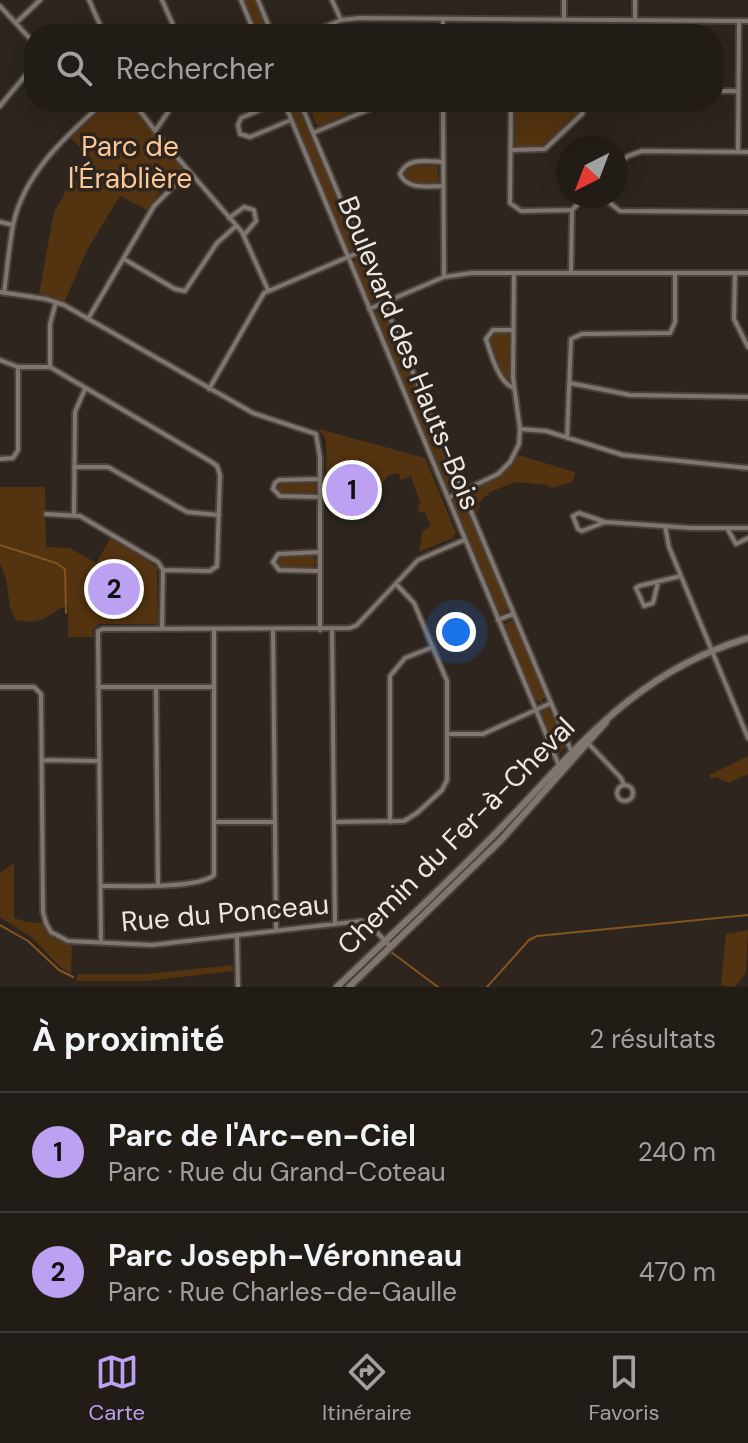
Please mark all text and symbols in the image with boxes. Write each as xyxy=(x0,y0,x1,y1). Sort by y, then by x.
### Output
search box xyxy=(24,24,724,112)
icon: search xyxy=(52,46,96,90)
text: Rechercher xyxy=(116,49,275,88)
park label: Parc de l'Érablière xyxy=(68,128,192,197)
north arrow xyxy=(556,136,628,208)
street label: Boulevard des Hauts-Bois xyxy=(329,191,489,515)
pin: 1 xyxy=(326,460,378,520)
pin: 2 xyxy=(88,559,140,619)
your location xyxy=(436,612,476,652)
street label: Chemin du Fer-à-Cheval xyxy=(329,709,583,963)
street label: Rue du Ponceau xyxy=(120,885,330,941)
text: À proximité xyxy=(32,1017,225,1062)
text: 2 résultats xyxy=(589,1022,716,1056)
text: Parc de l'Arc-en-Ciel xyxy=(108,1116,416,1155)
text: 1 xyxy=(53,1135,63,1169)
text: 240 m xyxy=(638,1135,716,1169)
text: Parc · Rue du Grand-Coteau xyxy=(108,1155,446,1189)
text: Parc Joseph-Véronneau xyxy=(108,1236,462,1275)
text: 2 xyxy=(50,1255,66,1289)
text: 470 m xyxy=(639,1255,716,1289)
text: Parc · Rue Charles-de-Gaulle xyxy=(108,1275,457,1309)
tab: Carte xyxy=(88,1350,145,1427)
tab: Itinéraire xyxy=(322,1350,412,1427)
tab: Favoris xyxy=(588,1350,660,1427)

